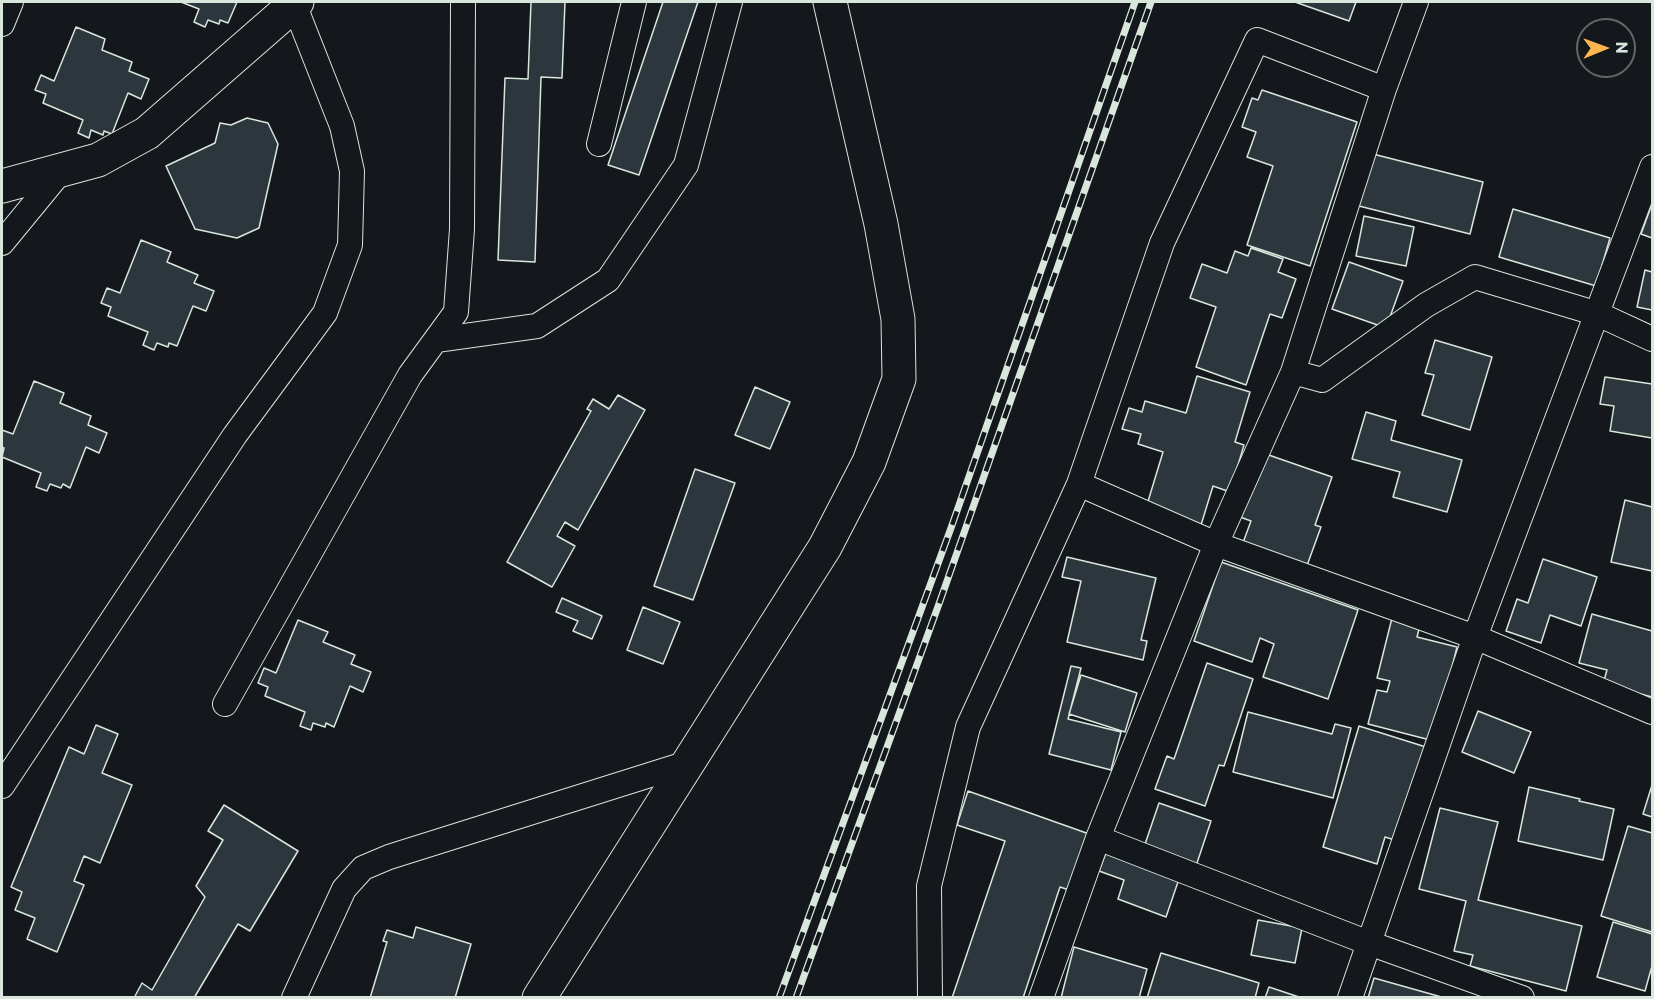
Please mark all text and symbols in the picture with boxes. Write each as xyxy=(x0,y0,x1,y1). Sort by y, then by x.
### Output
north arrow xyxy=(1576,18,1636,78)
text: N xyxy=(1613,42,1632,54)

